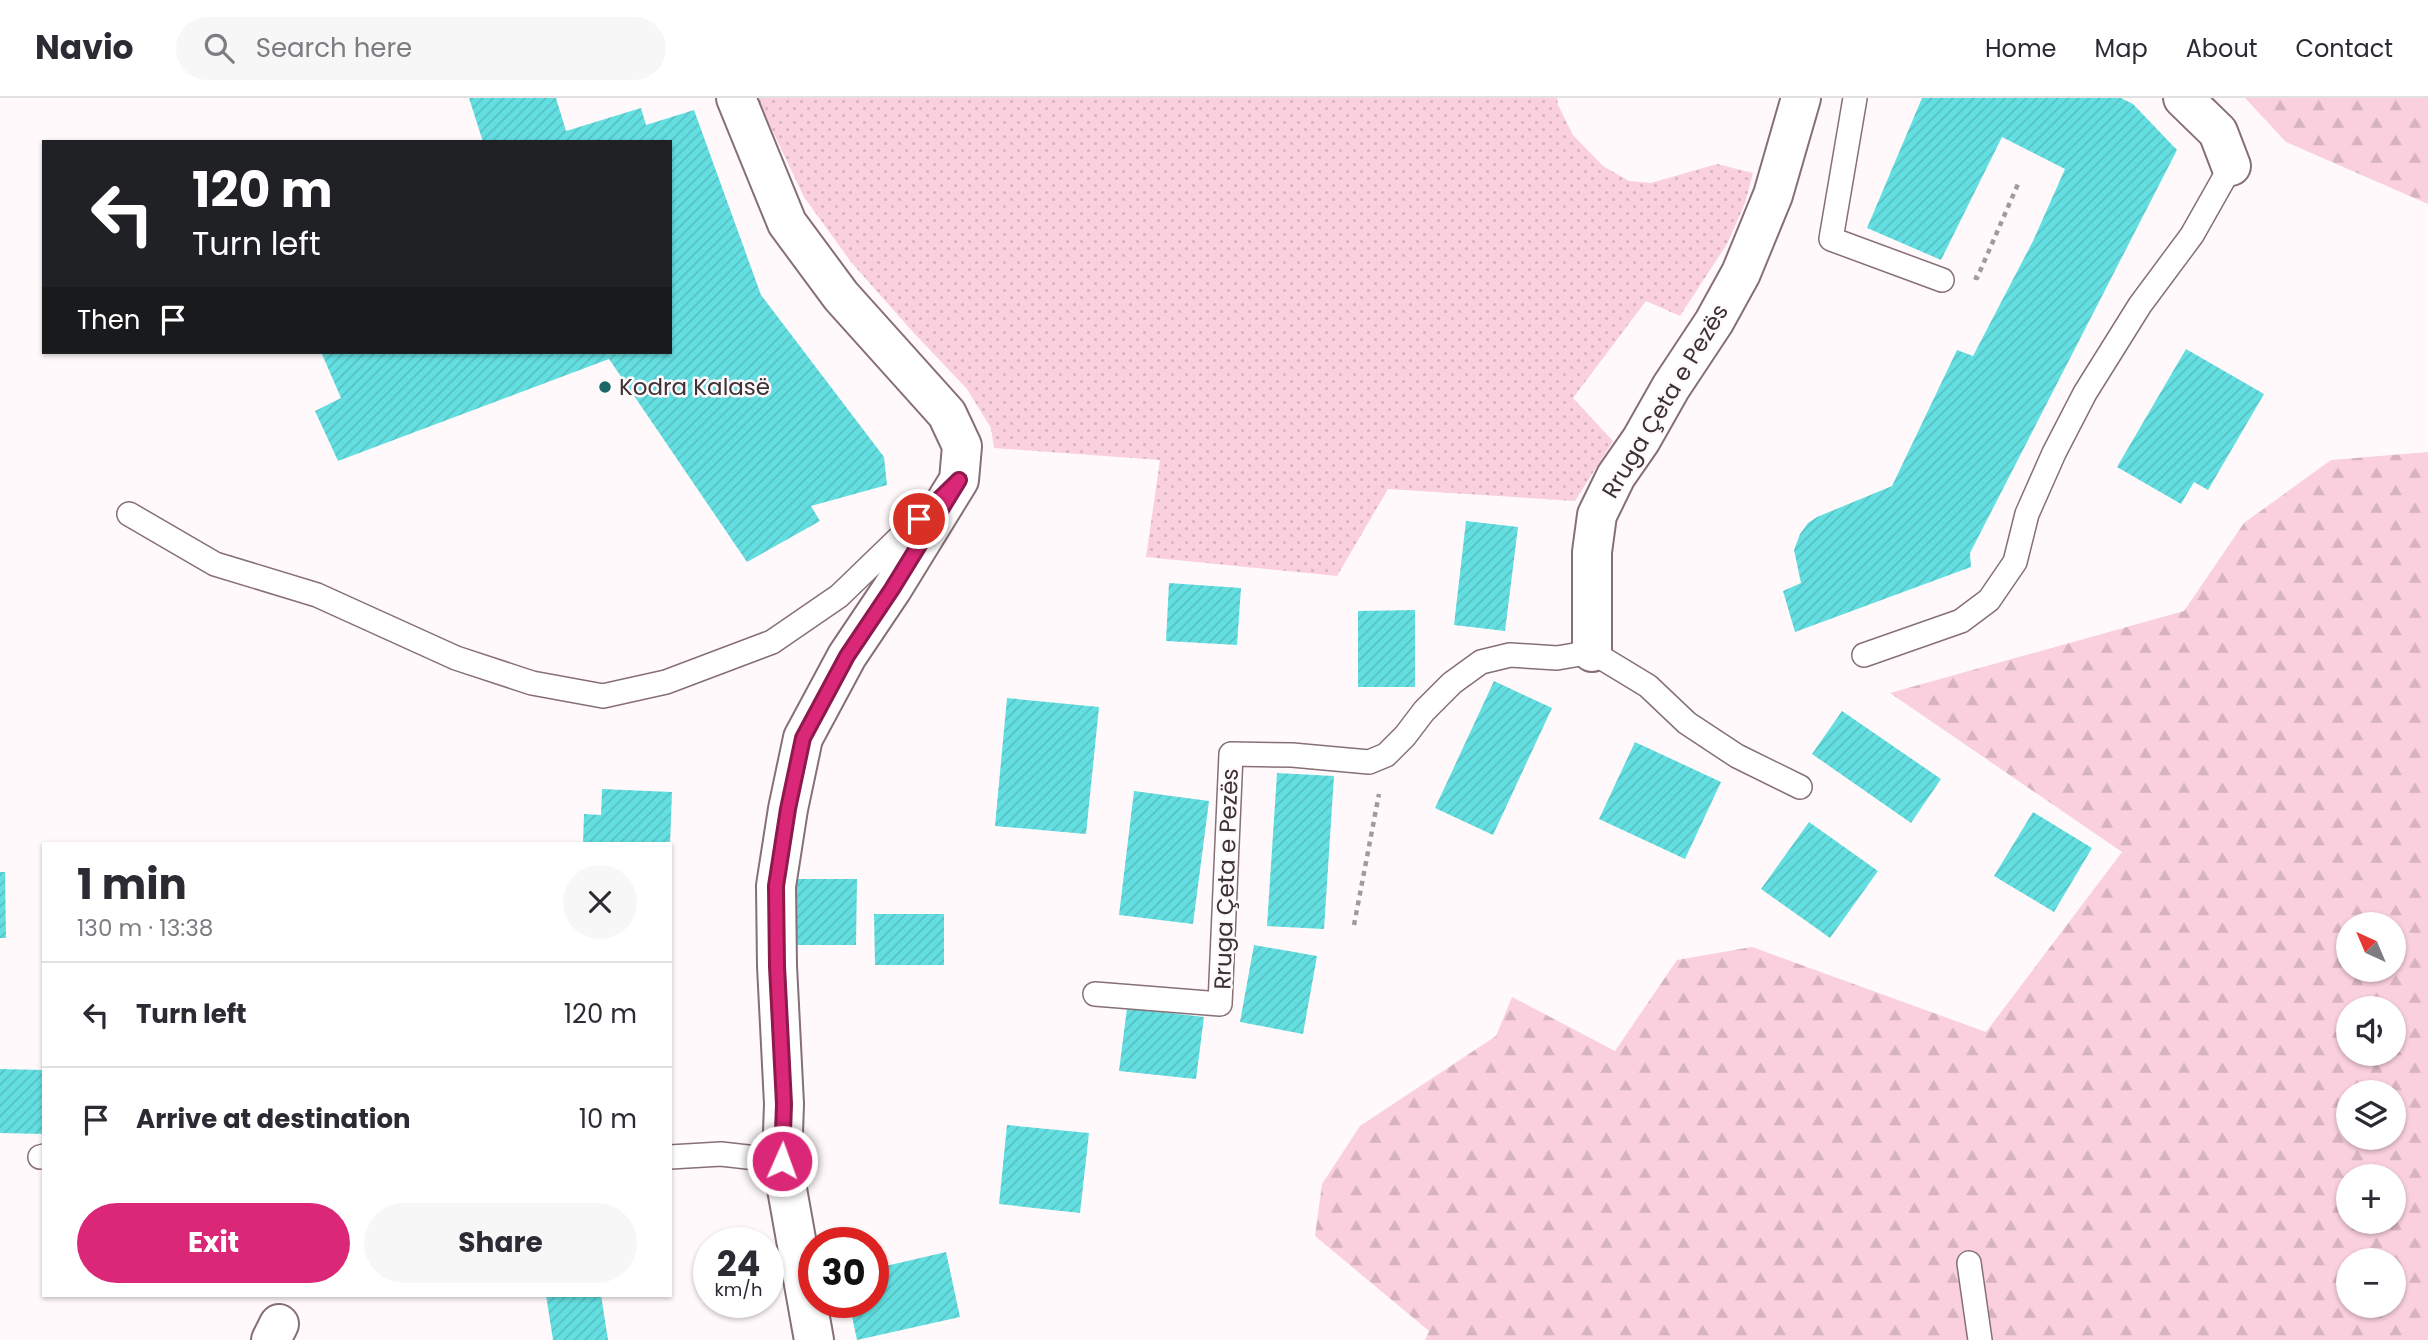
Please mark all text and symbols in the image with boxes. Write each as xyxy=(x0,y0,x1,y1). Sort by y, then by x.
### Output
search box xyxy=(176,17,666,80)
text: Navio xyxy=(35,24,134,71)
icon: search xyxy=(200,29,238,67)
text: Search here xyxy=(256,30,412,66)
text: Home xyxy=(1985,32,2057,65)
text: Map xyxy=(2095,32,2148,65)
text: About xyxy=(2186,32,2257,65)
text: Contact xyxy=(2295,32,2393,65)
text: 120 m xyxy=(192,156,333,224)
icon: left xyxy=(77,168,168,259)
text: Turn left xyxy=(192,221,321,266)
street label: Rruga Çeta e Pezës xyxy=(1594,298,1736,504)
icon: arrive xyxy=(154,301,192,339)
text: Then xyxy=(77,302,140,338)
place label: Kodra Kalasë xyxy=(619,371,770,403)
marker: Kodra Kalasë xyxy=(597,379,613,395)
pin xyxy=(889,489,949,549)
icon: arrive xyxy=(900,500,938,538)
street label: Rruga Çeta e Pezës xyxy=(1206,768,1246,990)
text: 1 min xyxy=(77,855,187,914)
button: close xyxy=(563,865,637,939)
text: 130 m · 13:38 xyxy=(77,912,213,944)
north arrow xyxy=(2336,912,2406,982)
map controls xyxy=(2336,912,2406,1318)
icon: left xyxy=(77,996,115,1034)
text: Turn left xyxy=(136,996,247,1032)
text: 120 m xyxy=(564,996,637,1032)
button: sound xyxy=(2336,996,2406,1066)
button: layers xyxy=(2336,1080,2406,1150)
icon: arrive xyxy=(77,1101,115,1139)
text: Arrive at destination xyxy=(136,1101,411,1137)
text: 10 m xyxy=(579,1101,637,1137)
position arrow xyxy=(745,1124,819,1198)
button: + xyxy=(2336,1164,2406,1234)
button: Exit xyxy=(77,1203,350,1283)
button: Share xyxy=(364,1203,637,1283)
speed limit sign: 30 xyxy=(798,1227,889,1318)
text: 24 xyxy=(717,1239,760,1288)
button: − xyxy=(2336,1248,2406,1318)
text: km/h xyxy=(715,1277,762,1302)

